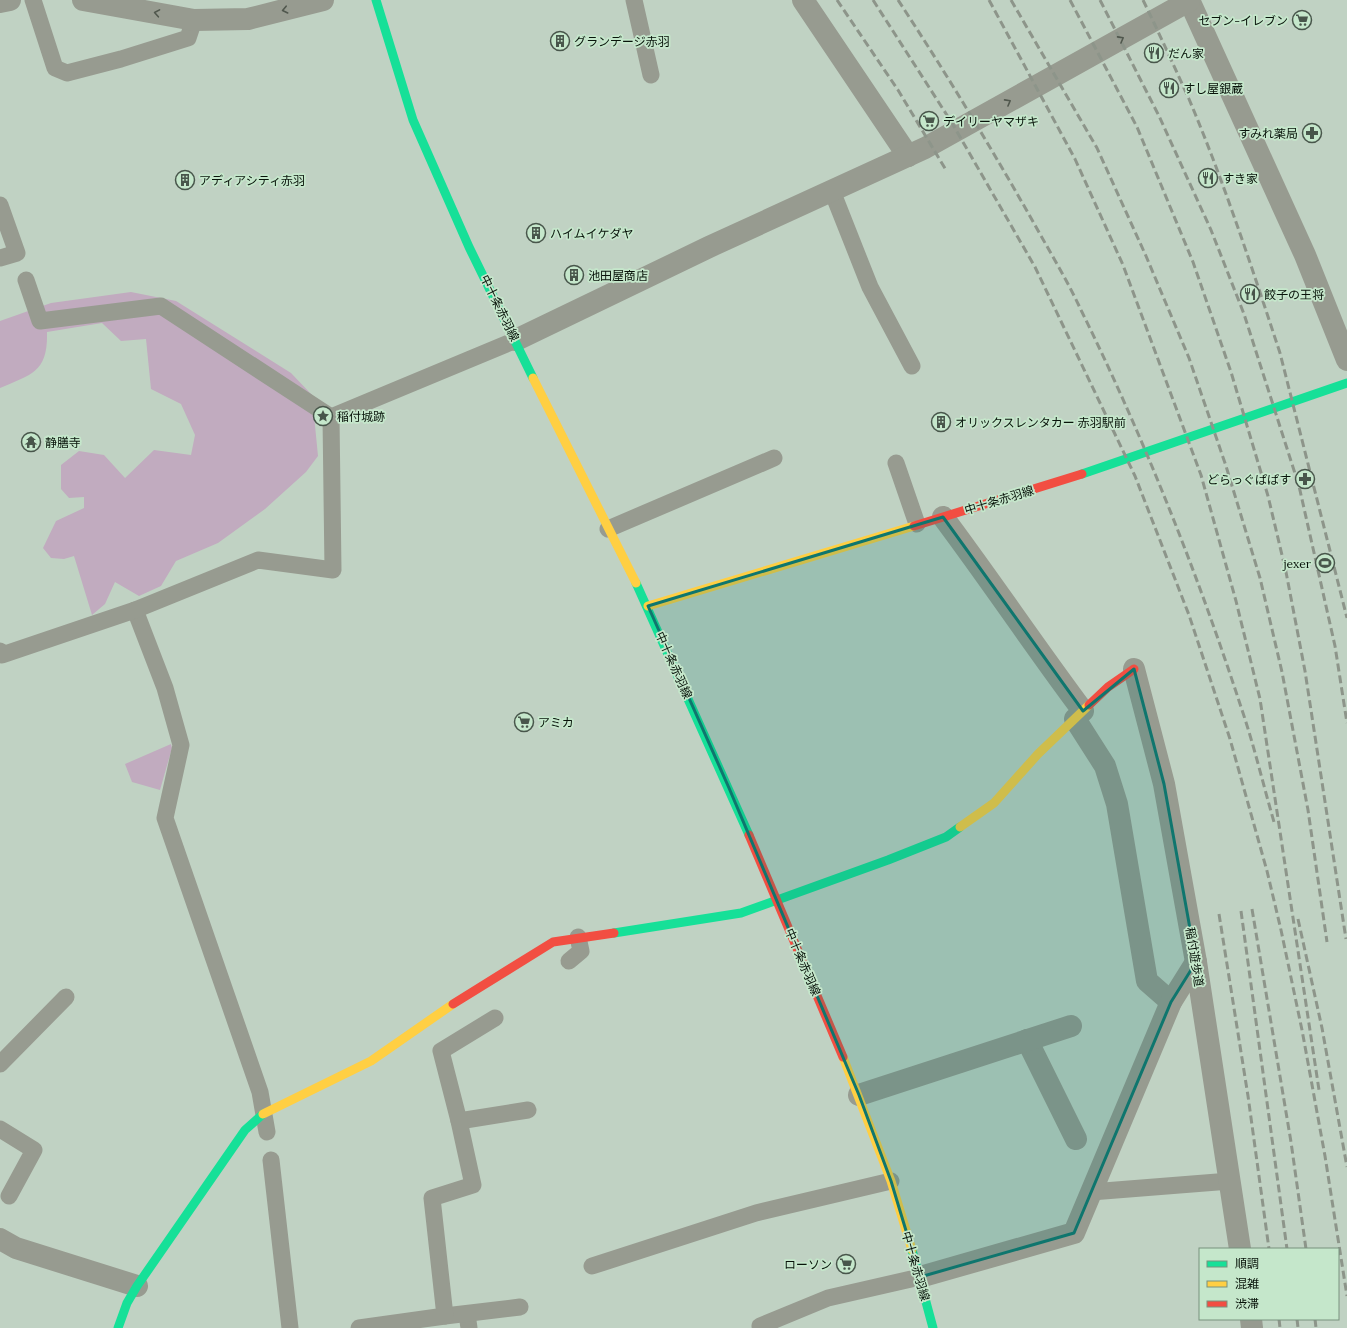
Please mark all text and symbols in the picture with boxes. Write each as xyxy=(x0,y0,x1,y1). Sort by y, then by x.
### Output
one-way arrow xyxy=(282,5,289,13)
supermarket icon: セブン-イレブン xyxy=(1291,9,1313,31)
one-way arrow xyxy=(154,10,160,18)
place label: セブン-イレブン xyxy=(1198,13,1288,28)
building icon: グランデージ赤羽 xyxy=(549,30,571,52)
place label: グランデージ赤羽 xyxy=(574,34,670,49)
one-way arrow xyxy=(1117,36,1125,43)
restaurant icon: だん家 xyxy=(1143,42,1165,64)
place label: だん家 xyxy=(1168,46,1204,61)
restaurant icon: すし屋銀蔵 xyxy=(1158,77,1180,99)
place label: すし屋銀蔵 xyxy=(1183,81,1243,96)
one-way arrow xyxy=(1004,99,1011,106)
supermarket icon: デイリーヤマザキ xyxy=(918,110,940,132)
place label: デイリーヤマザキ xyxy=(943,114,1039,129)
pharmacy icon: すみれ薬局 xyxy=(1301,122,1323,144)
place label: すみれ薬局 xyxy=(1238,126,1298,141)
restaurant icon: すき家 xyxy=(1197,167,1219,189)
building icon: アディアシティ赤羽 xyxy=(174,169,196,191)
place label: すき家 xyxy=(1222,171,1258,186)
place label: アディアシティ赤羽 xyxy=(199,173,305,188)
building icon: ハイムイケダヤ xyxy=(525,222,547,244)
place label: ハイムイケダヤ xyxy=(550,226,634,241)
building icon: 池田屋商店 xyxy=(563,264,585,286)
place label: 池田屋商店 xyxy=(588,268,648,283)
street label: 中十条赤羽線 xyxy=(477,272,523,344)
restaurant icon: 餃子の王将 xyxy=(1239,283,1261,305)
place label: 餃子の王将 xyxy=(1264,287,1324,302)
place icon: 稲付城跡 xyxy=(312,405,334,427)
place label: 稲付城跡 xyxy=(337,409,385,424)
building icon: オリックスレンタカー 赤羽駅前 xyxy=(930,411,952,433)
place label: オリックスレンタカー 赤羽駅前 xyxy=(955,415,1126,430)
temple icon: 静膳寺 xyxy=(20,431,42,453)
place label: 静膳寺 xyxy=(45,435,81,450)
pharmacy icon: どらっぐぱぱす xyxy=(1294,468,1316,490)
place label: どらっぐぱぱす xyxy=(1207,472,1291,487)
street label: 中十条赤羽線 xyxy=(962,482,1036,518)
sports icon: jexer xyxy=(1314,552,1336,574)
place label: jexer xyxy=(1281,556,1312,571)
street label: 中十条赤羽線 xyxy=(653,629,695,701)
supermarket icon: アミカ xyxy=(513,711,535,733)
place label: アミカ xyxy=(538,715,574,730)
street label: 中十条赤羽線 xyxy=(782,926,824,998)
street label: 稲付遊歩道 xyxy=(1183,926,1207,988)
street label: 中十条赤羽線 xyxy=(899,1229,933,1303)
legend xyxy=(1199,1248,1339,1320)
supermarket icon: ローソン xyxy=(835,1253,857,1275)
text: 順調 xyxy=(1235,1256,1259,1271)
place label: ローソン xyxy=(784,1257,832,1272)
text: 混雑 xyxy=(1235,1276,1259,1291)
text: 渋滞 xyxy=(1235,1296,1259,1311)

